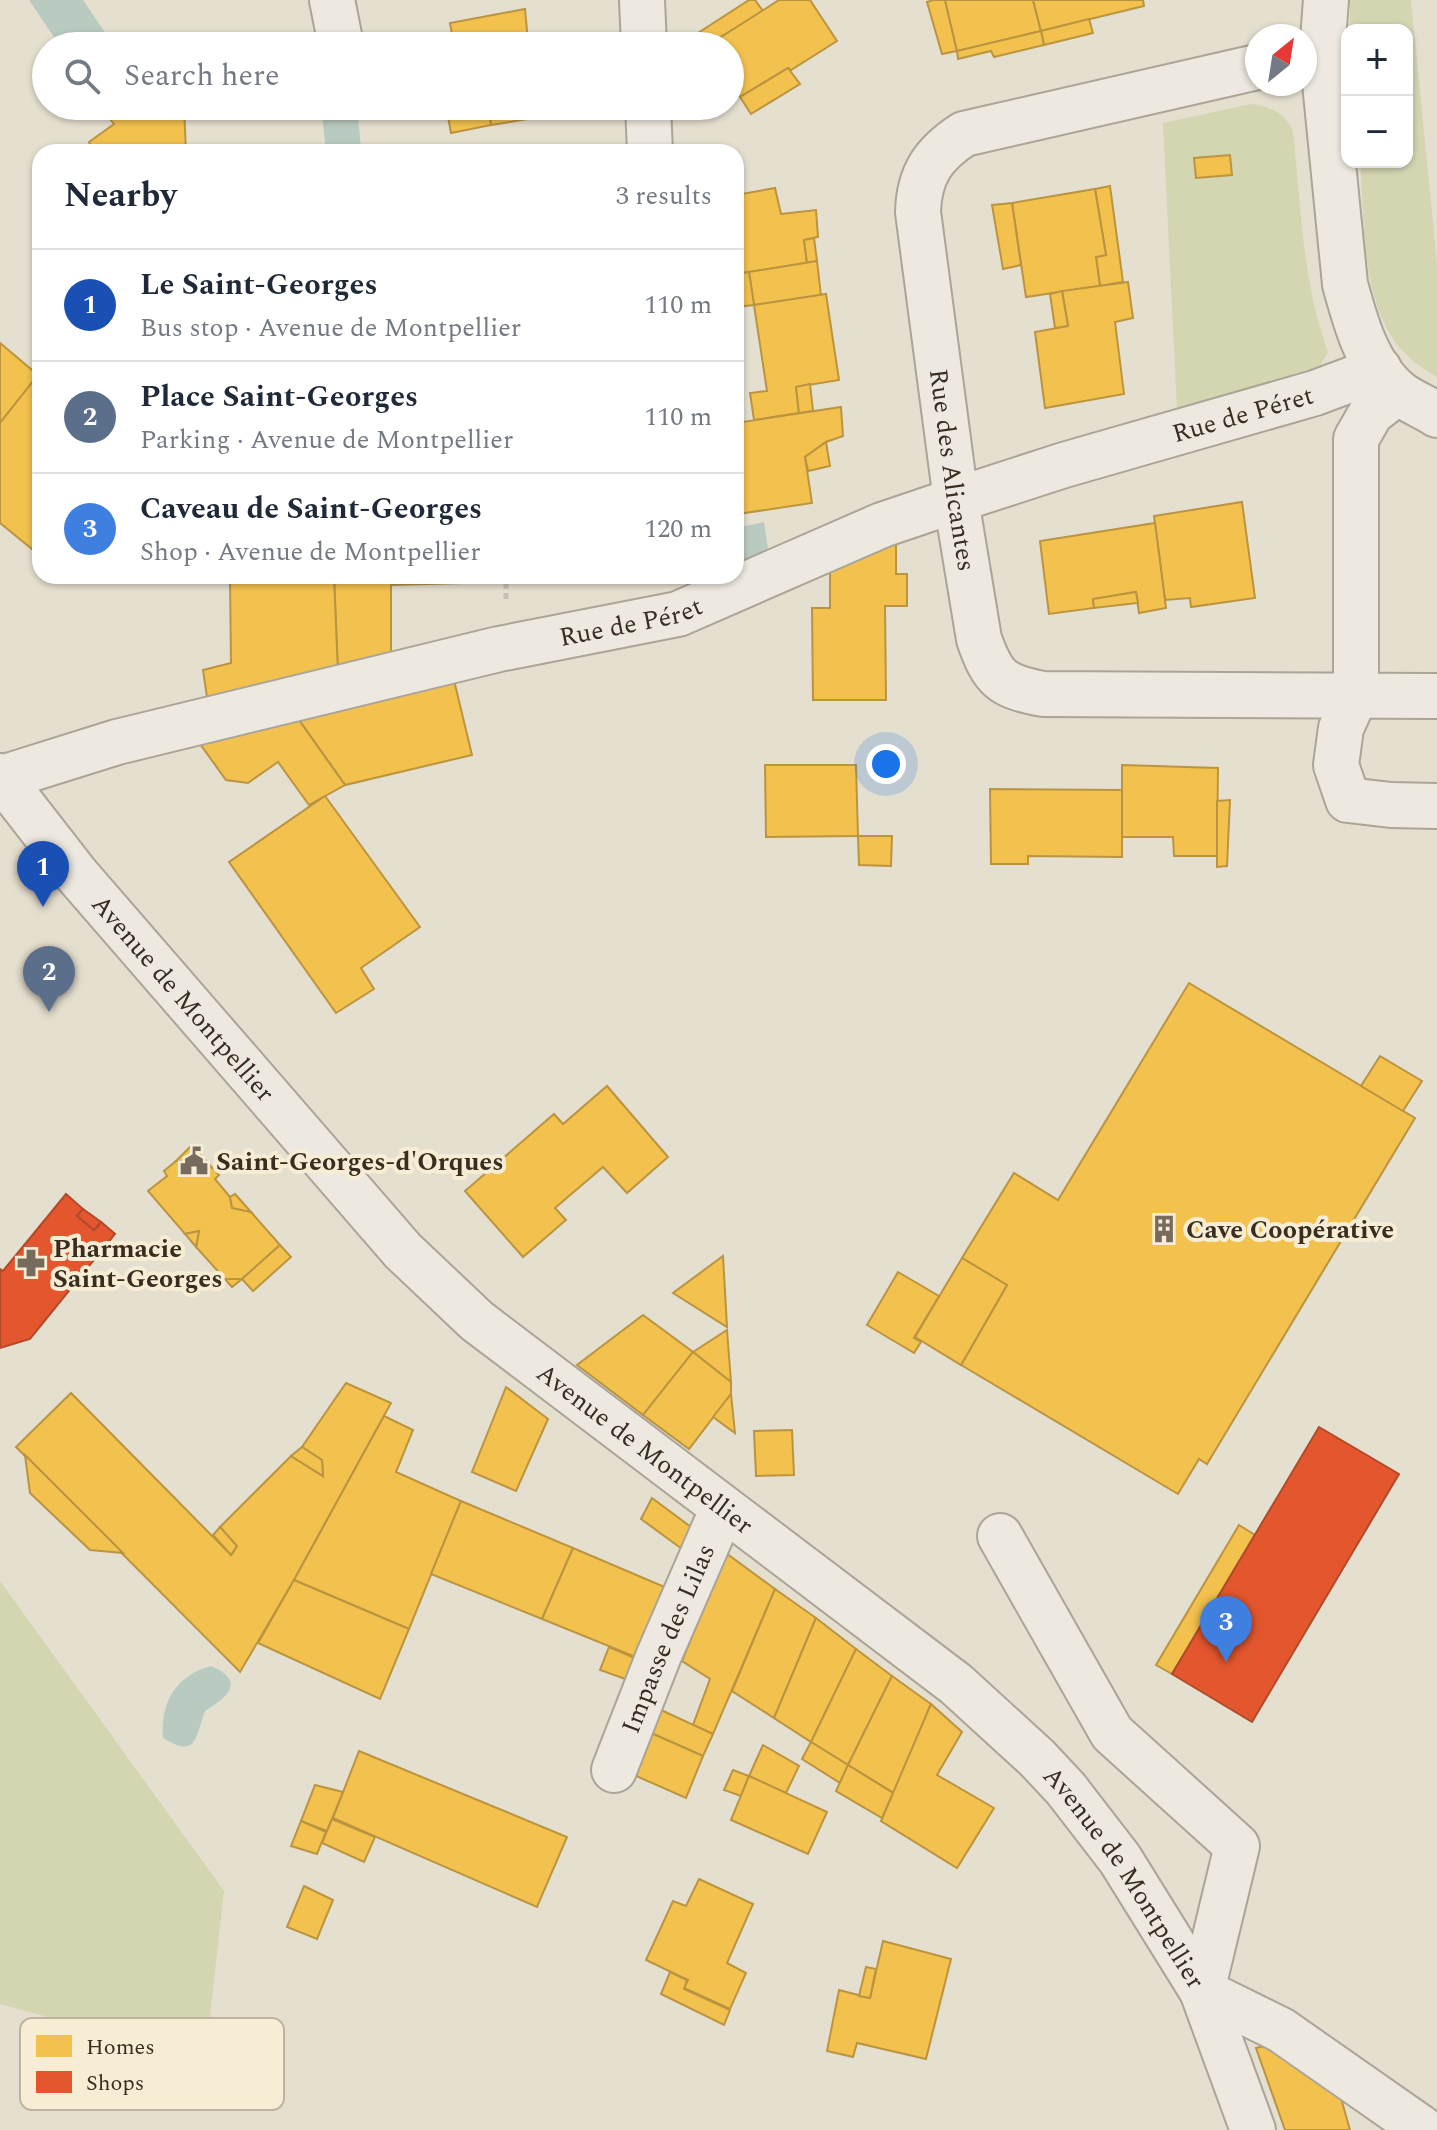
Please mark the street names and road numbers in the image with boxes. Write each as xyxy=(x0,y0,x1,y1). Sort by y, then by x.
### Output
street label: Rue des Alicantes xyxy=(918,366,986,574)
street label: Rue de Péret xyxy=(1167,375,1318,454)
street label: Rue de Péret xyxy=(556,587,709,658)
street label: Avenue de Montpellier xyxy=(81,886,284,1111)
street label: Avenue de Montpellier xyxy=(528,1354,762,1545)
street label: Impasse des Lilas xyxy=(611,1538,726,1740)
street label: Avenue de Montpellier xyxy=(1033,1757,1215,1997)

